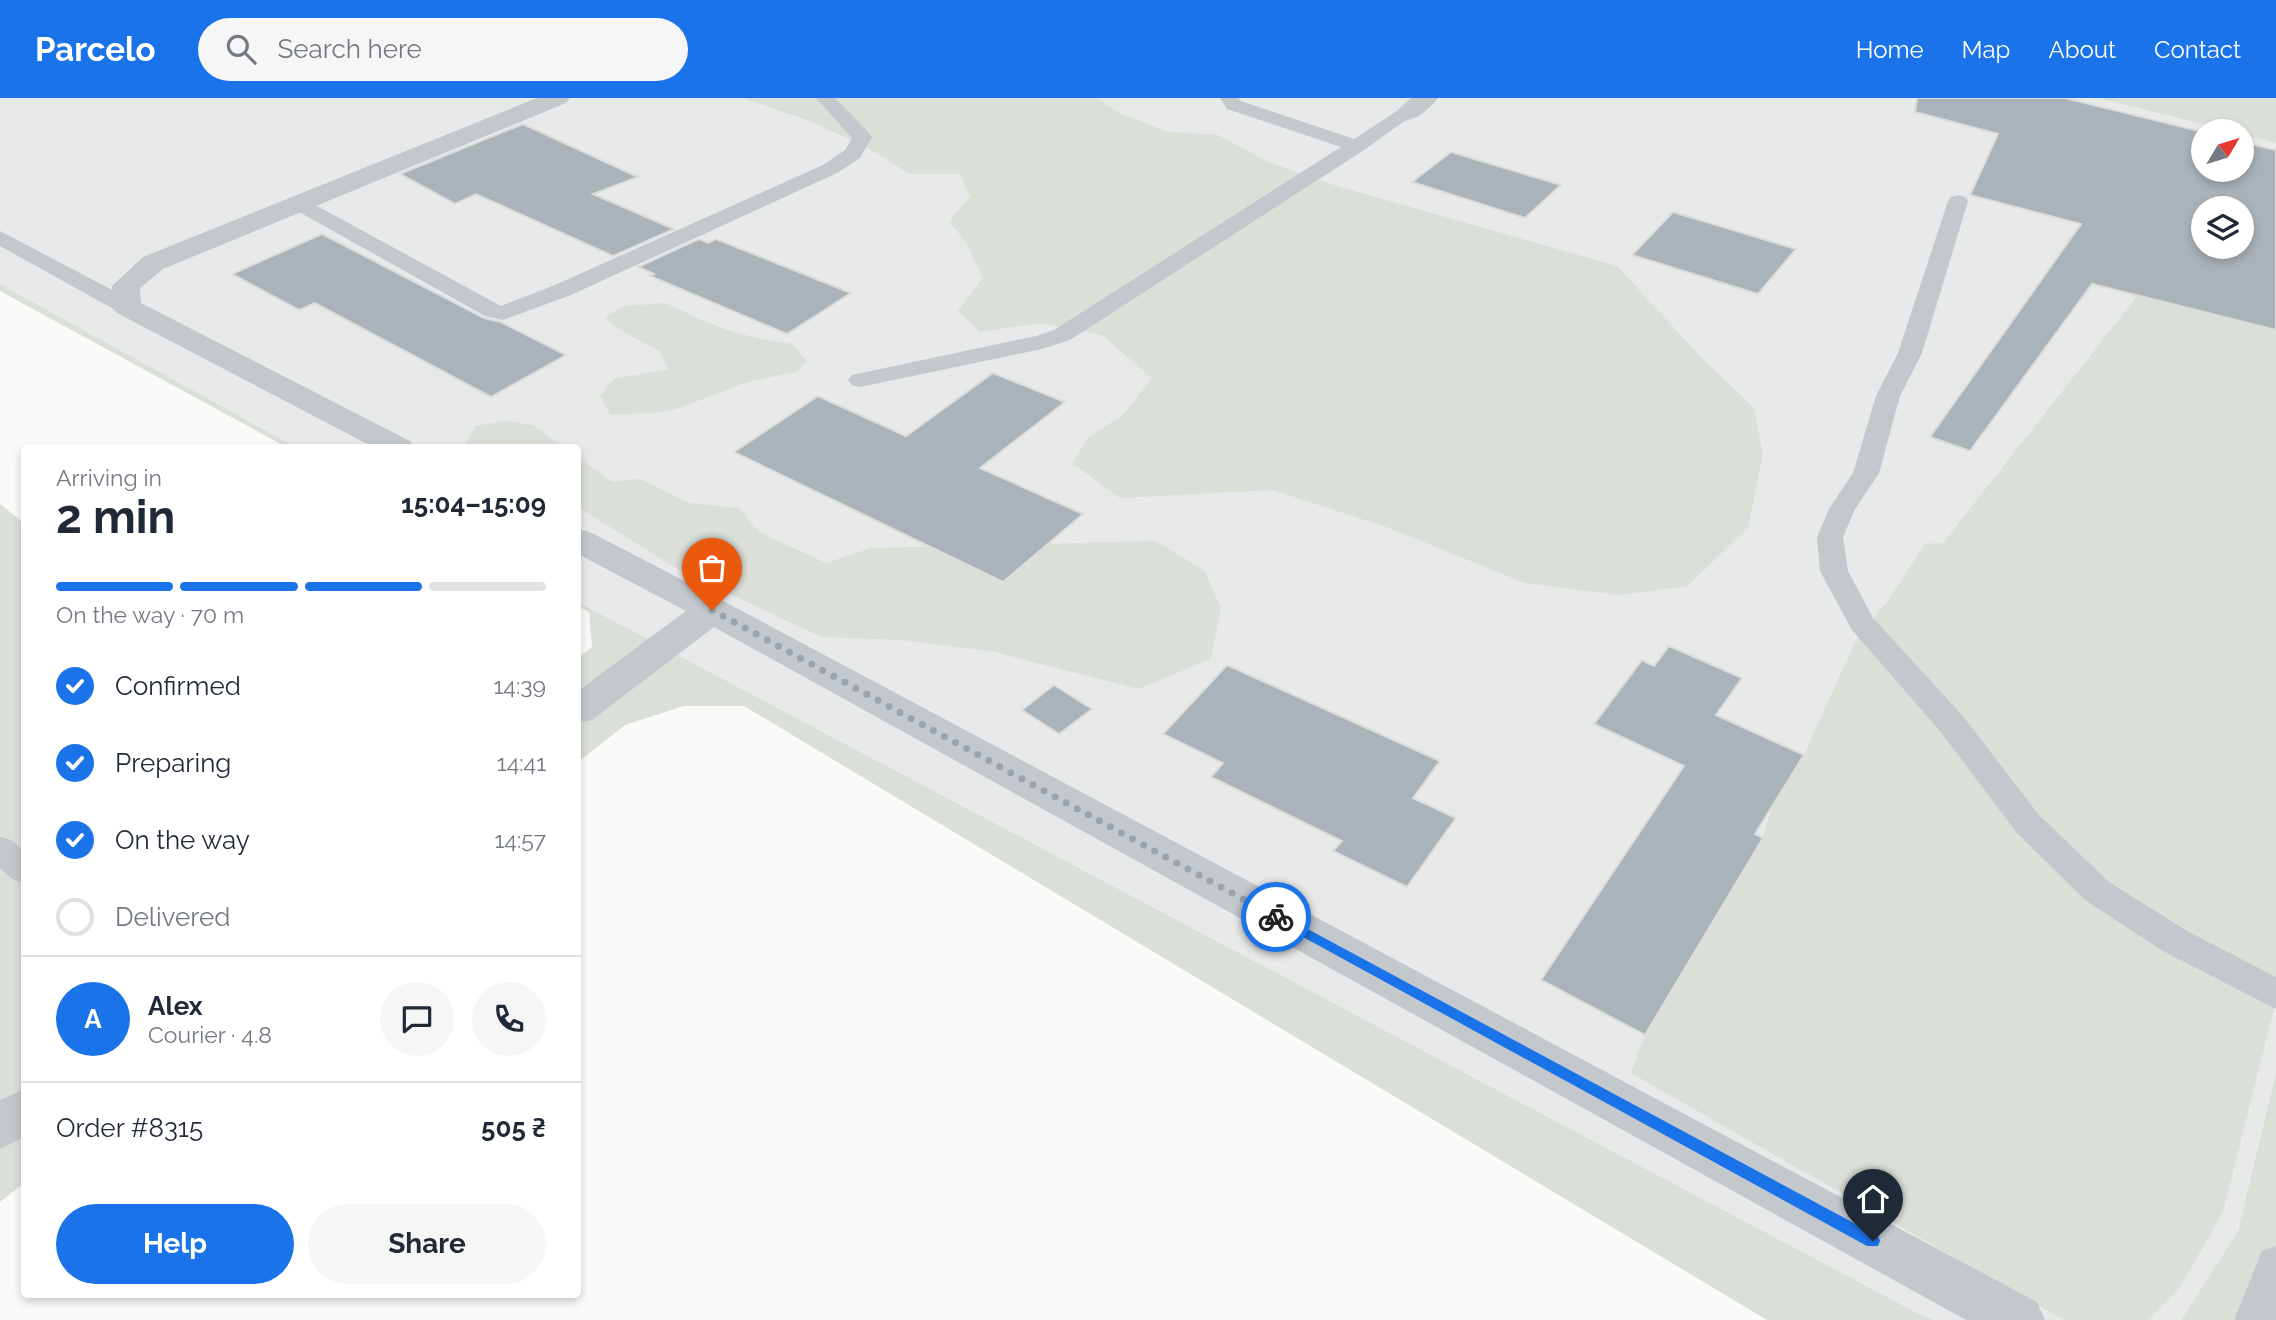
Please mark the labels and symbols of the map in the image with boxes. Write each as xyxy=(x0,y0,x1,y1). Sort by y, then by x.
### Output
north arrow xyxy=(2191,119,2254,182)
pin xyxy=(682,538,742,610)
courier xyxy=(1241,882,1311,952)
pin xyxy=(1843,1169,1903,1241)

